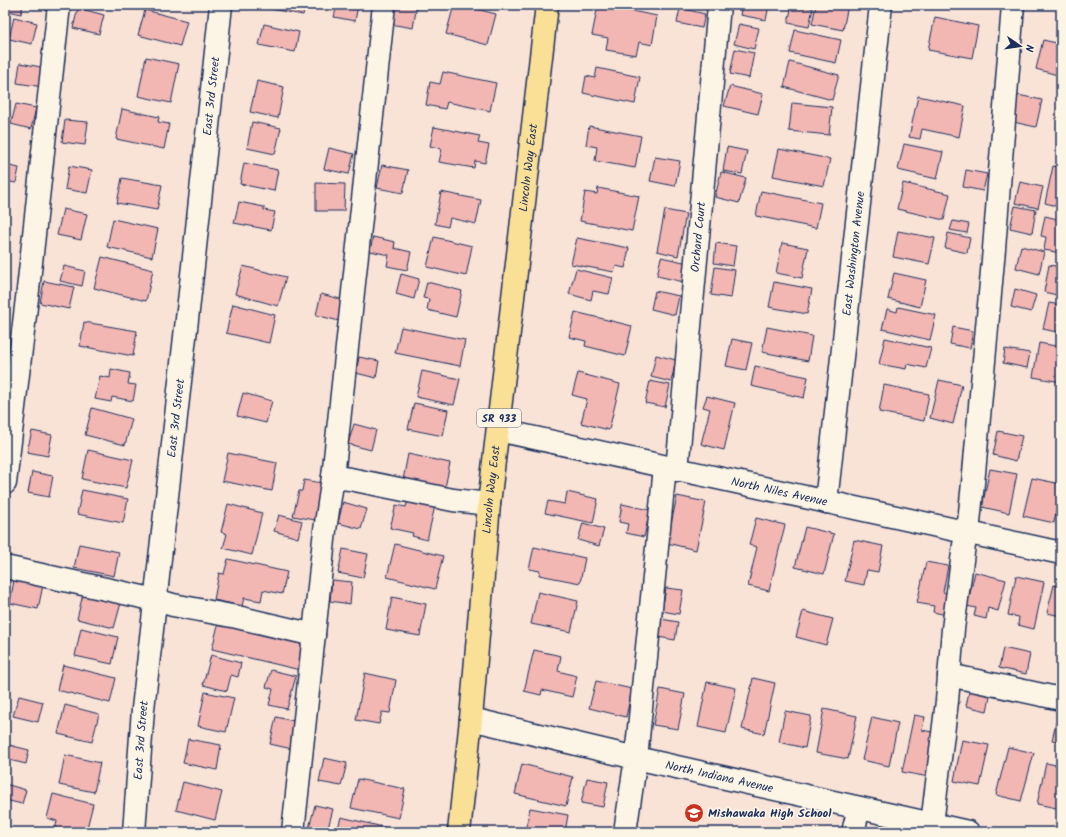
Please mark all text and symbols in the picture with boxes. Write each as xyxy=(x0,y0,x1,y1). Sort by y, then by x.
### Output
north arrow xyxy=(1000,26,1040,66)
text: N xyxy=(1019,43,1038,53)
street label: East 3rd Street xyxy=(198,55,225,137)
street label: Lincoln Way East xyxy=(514,122,543,213)
street label: East Washington Avenue xyxy=(838,190,870,317)
street label: Orchard Court xyxy=(686,201,711,273)
street label: East 3rd Street xyxy=(162,377,190,459)
road number: SR 933 xyxy=(477,409,521,427)
street label: Lincoln Way East xyxy=(478,444,506,534)
street label: North Niles Avenue xyxy=(729,472,830,512)
street label: East 3rd Street xyxy=(129,699,154,781)
street label: North Indiana Avenue xyxy=(663,756,776,798)
school or university icon: Mishawaka High School xyxy=(683,802,705,824)
place label: Mishawaka High School xyxy=(708,804,832,823)

